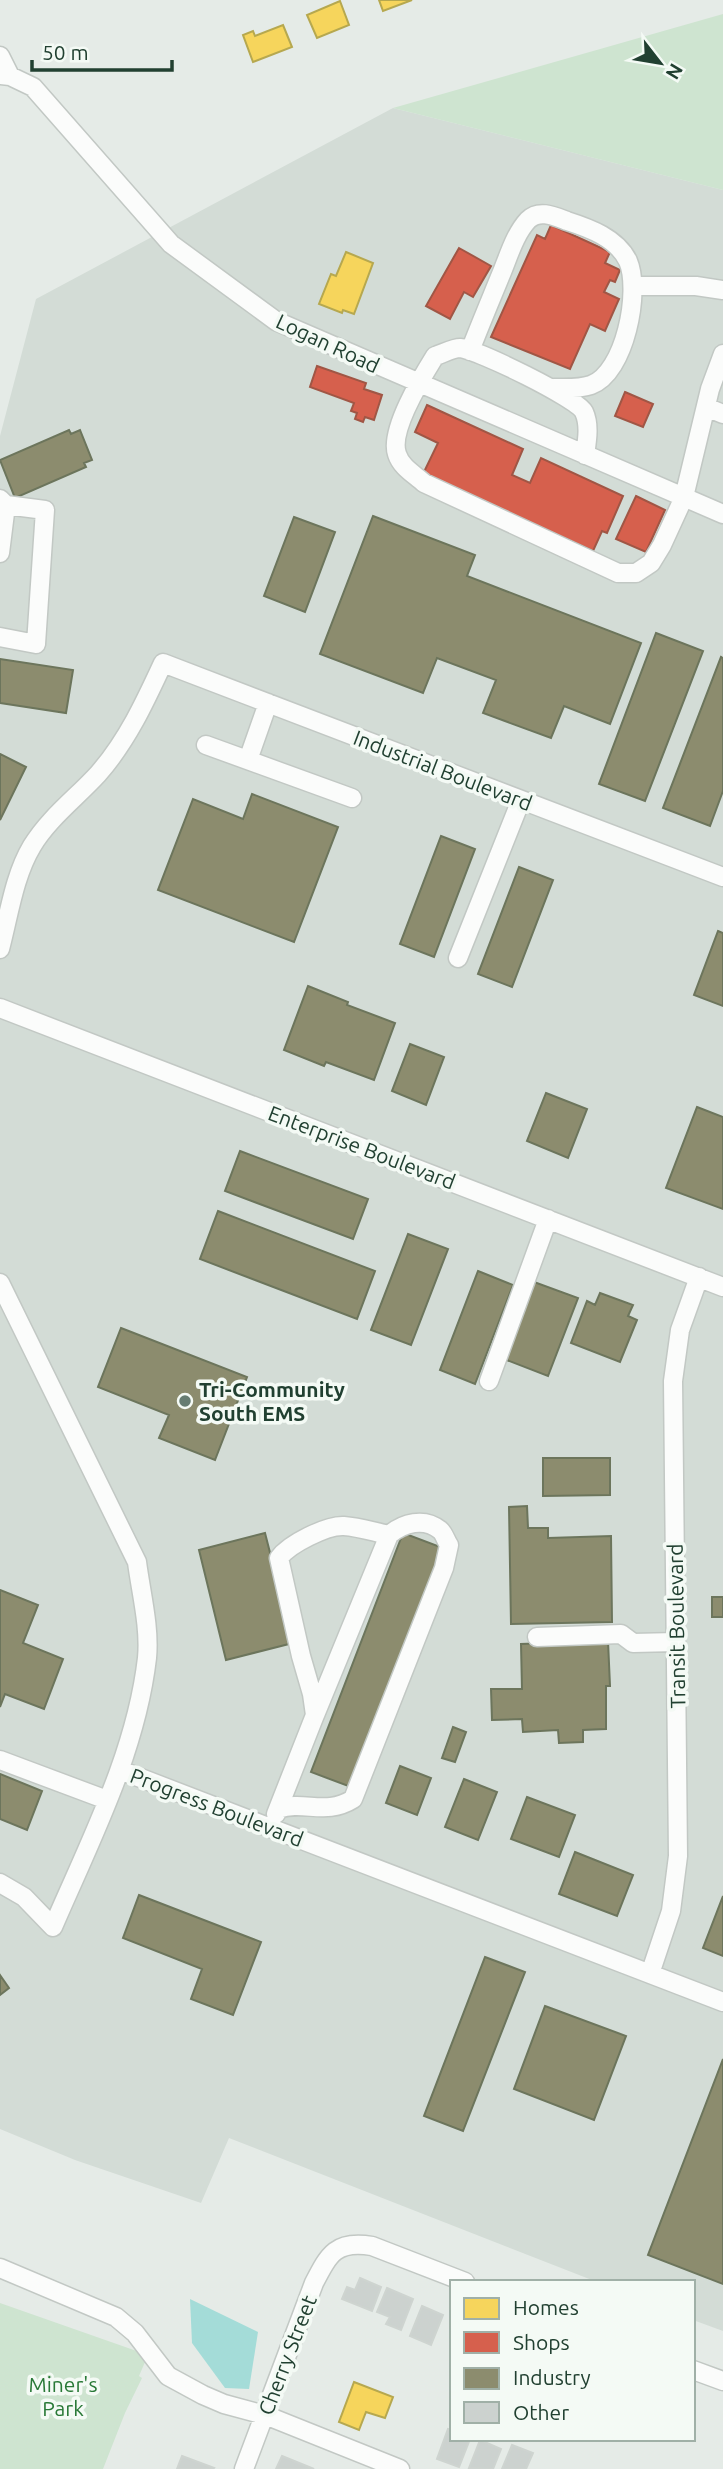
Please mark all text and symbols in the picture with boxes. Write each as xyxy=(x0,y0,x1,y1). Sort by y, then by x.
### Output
scale bar xyxy=(32,28,172,72)
north arrow xyxy=(625,28,695,98)
text: 50 m xyxy=(42,40,89,64)
text: N xyxy=(661,60,688,84)
street label: Logan Road xyxy=(273,309,383,377)
street label: Industrial Boulevard xyxy=(350,725,536,815)
street label: Enterprise Boulevard xyxy=(265,1100,459,1194)
place label: Tri-Community South EMS xyxy=(199,1377,345,1425)
marker: Tri-Community South EMS xyxy=(177,1393,193,1409)
street label: Transit Boulevard xyxy=(663,1543,689,1709)
street label: Progress Boulevard xyxy=(127,1763,307,1851)
legend xyxy=(450,2280,695,2441)
street label: Cherry Street xyxy=(253,2292,321,2418)
text: Homes xyxy=(513,2295,579,2319)
text: Shops xyxy=(513,2330,570,2354)
text: Industry xyxy=(513,2365,591,2389)
park label: Miner's Park xyxy=(28,2372,98,2420)
text: Other xyxy=(513,2400,569,2424)

